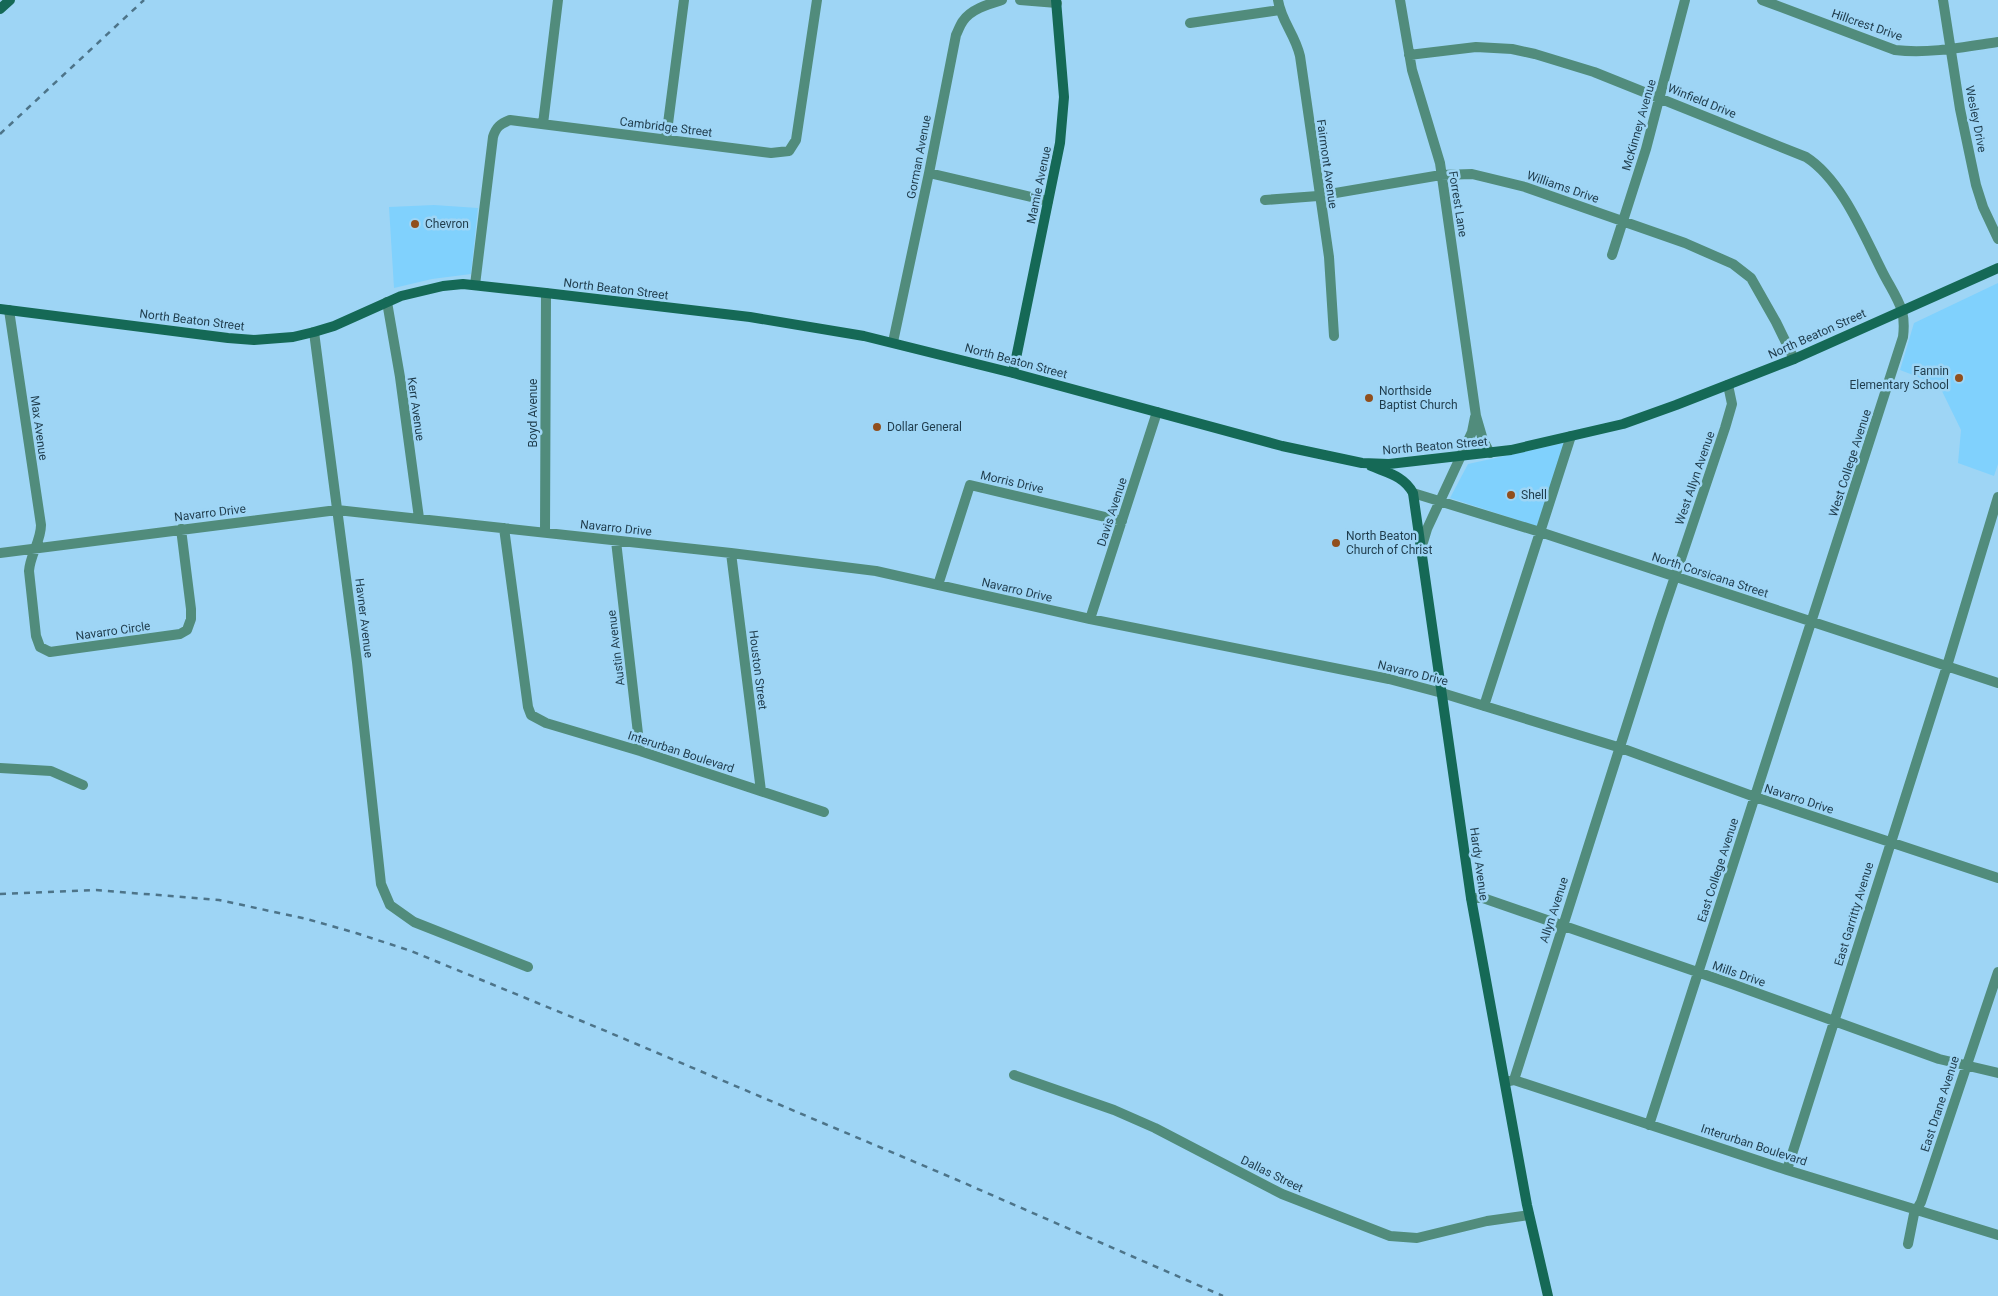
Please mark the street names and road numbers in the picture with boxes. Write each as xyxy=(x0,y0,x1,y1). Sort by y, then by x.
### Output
street label: Hillcrest Drive xyxy=(1830,6,1904,44)
street label: McKinney Avenue xyxy=(1619,78,1659,172)
street label: Winfield Drive xyxy=(1666,81,1738,121)
street label: Wesley Drive xyxy=(1963,84,1989,154)
street label: Cambridge Street xyxy=(619,114,713,140)
street label: Gorman Avenue xyxy=(904,114,934,200)
street label: Fairmont Avenue xyxy=(1314,118,1340,210)
street label: Mamie Avenue xyxy=(1024,145,1054,225)
street label: Williams Drive xyxy=(1525,168,1601,206)
street label: Forrest Lane xyxy=(1446,170,1470,238)
street label: North Beaton Street xyxy=(563,276,669,302)
street label: North Beaton Street xyxy=(1766,306,1868,362)
street label: North Beaton Street xyxy=(139,307,245,333)
street label: North Beaton Street xyxy=(963,341,1069,381)
street label: Kerr Avenue xyxy=(405,376,427,442)
street label: Boyd Avenue xyxy=(526,379,540,447)
street label: Max Avenue xyxy=(28,395,50,461)
street label: West College Avenue xyxy=(1826,408,1874,518)
street label: West Allyn Avenue xyxy=(1672,429,1718,527)
street label: North Beaton Street xyxy=(1382,434,1488,458)
street label: Morris Drive xyxy=(979,468,1045,496)
street label: Davis Avenue xyxy=(1094,476,1130,548)
street label: Navarro Drive xyxy=(173,502,247,524)
street label: Navarro Drive xyxy=(579,517,653,539)
street label: North Corsicana Street xyxy=(1650,550,1770,600)
street label: Navarro Drive xyxy=(980,575,1054,605)
street label: Havner Avenue xyxy=(352,577,376,659)
street label: Austin Avenue xyxy=(604,609,628,687)
street label: Navarro Circle xyxy=(75,619,151,643)
street label: Houston Street xyxy=(746,629,770,711)
street label: Navarro Drive xyxy=(1376,657,1450,689)
street label: Interurban Boulevard xyxy=(626,728,736,776)
street label: Navarro Drive xyxy=(1763,781,1835,817)
street label: East College Avenue xyxy=(1695,816,1741,924)
street label: Hardy Avenue xyxy=(1467,827,1491,901)
street label: East Garritty Avenue xyxy=(1832,860,1876,968)
street label: Allyn Avenue xyxy=(1537,875,1571,945)
street label: Mills Drive xyxy=(1711,958,1767,990)
street label: East Drane Avenue xyxy=(1918,1054,1962,1154)
street label: Interurban Boulevard xyxy=(1699,1121,1809,1169)
street label: Dallas Street xyxy=(1239,1153,1306,1195)

